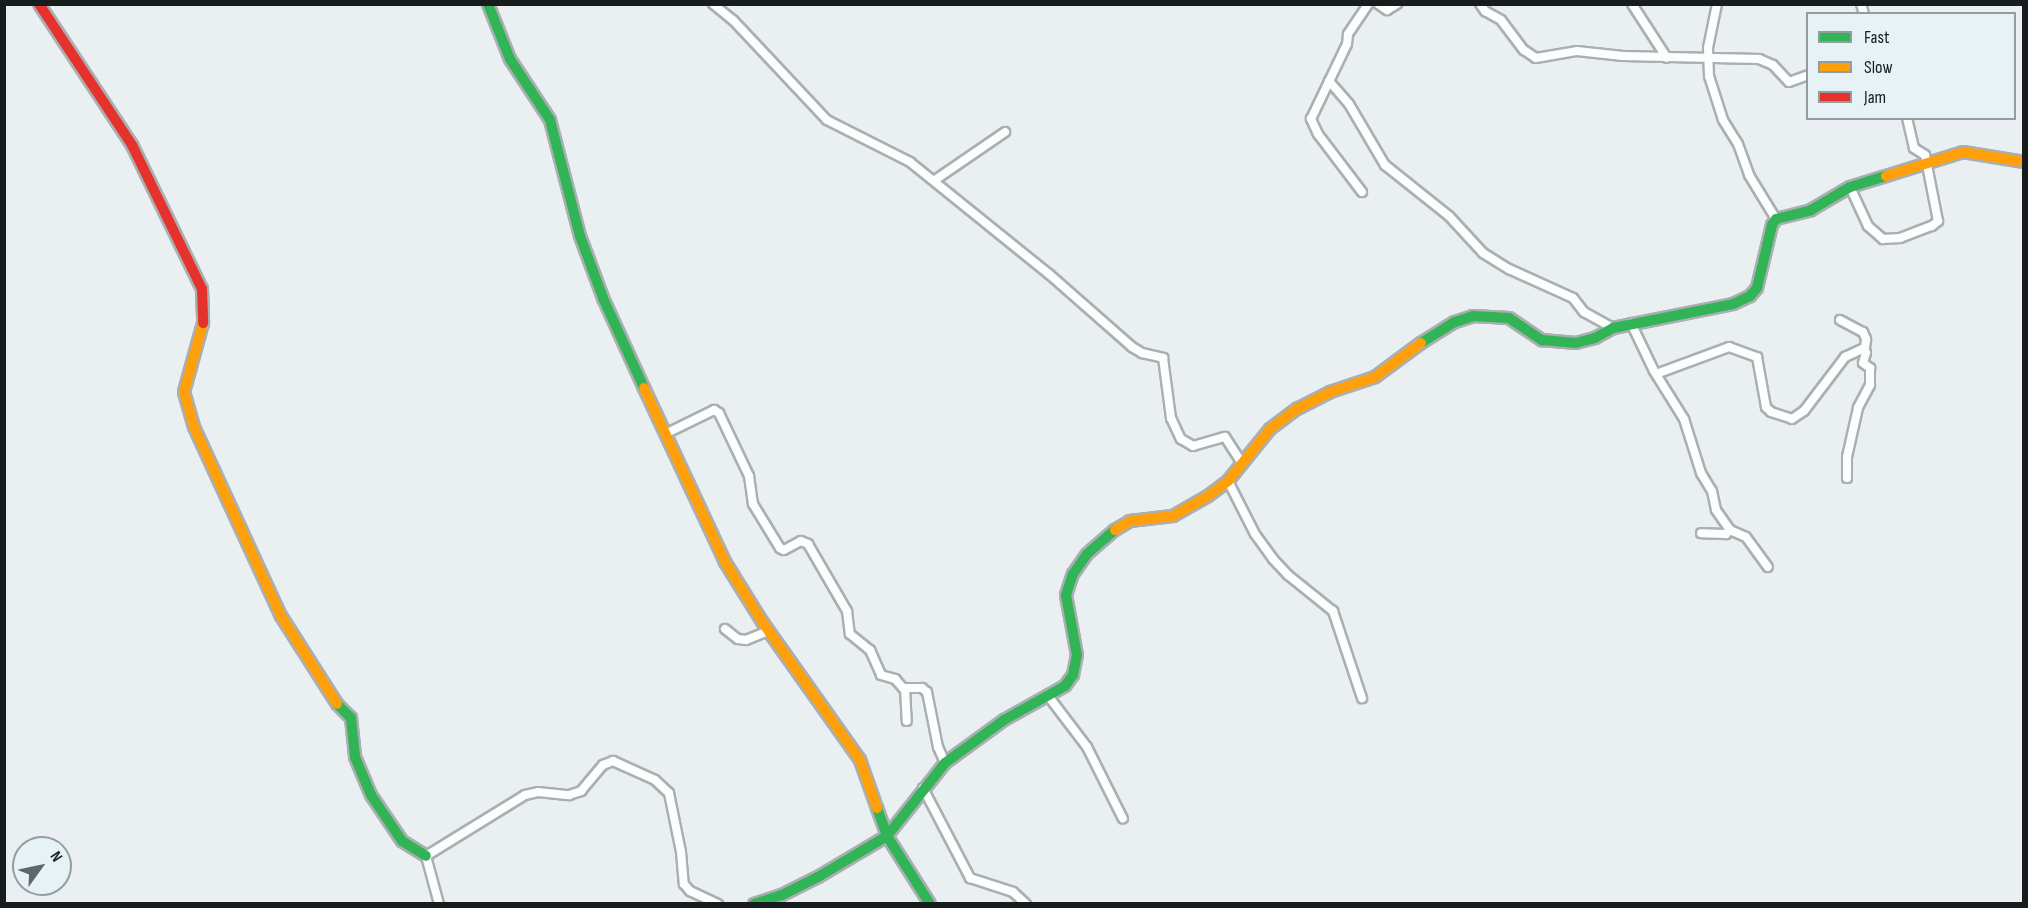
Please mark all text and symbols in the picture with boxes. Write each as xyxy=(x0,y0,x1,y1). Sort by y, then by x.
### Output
legend xyxy=(1806,12,2016,120)
text: Fast xyxy=(1864,27,1889,48)
text: Slow xyxy=(1864,57,1893,78)
text: Jam xyxy=(1864,87,1886,108)
north arrow xyxy=(12,836,72,896)
text: N xyxy=(46,848,66,866)

